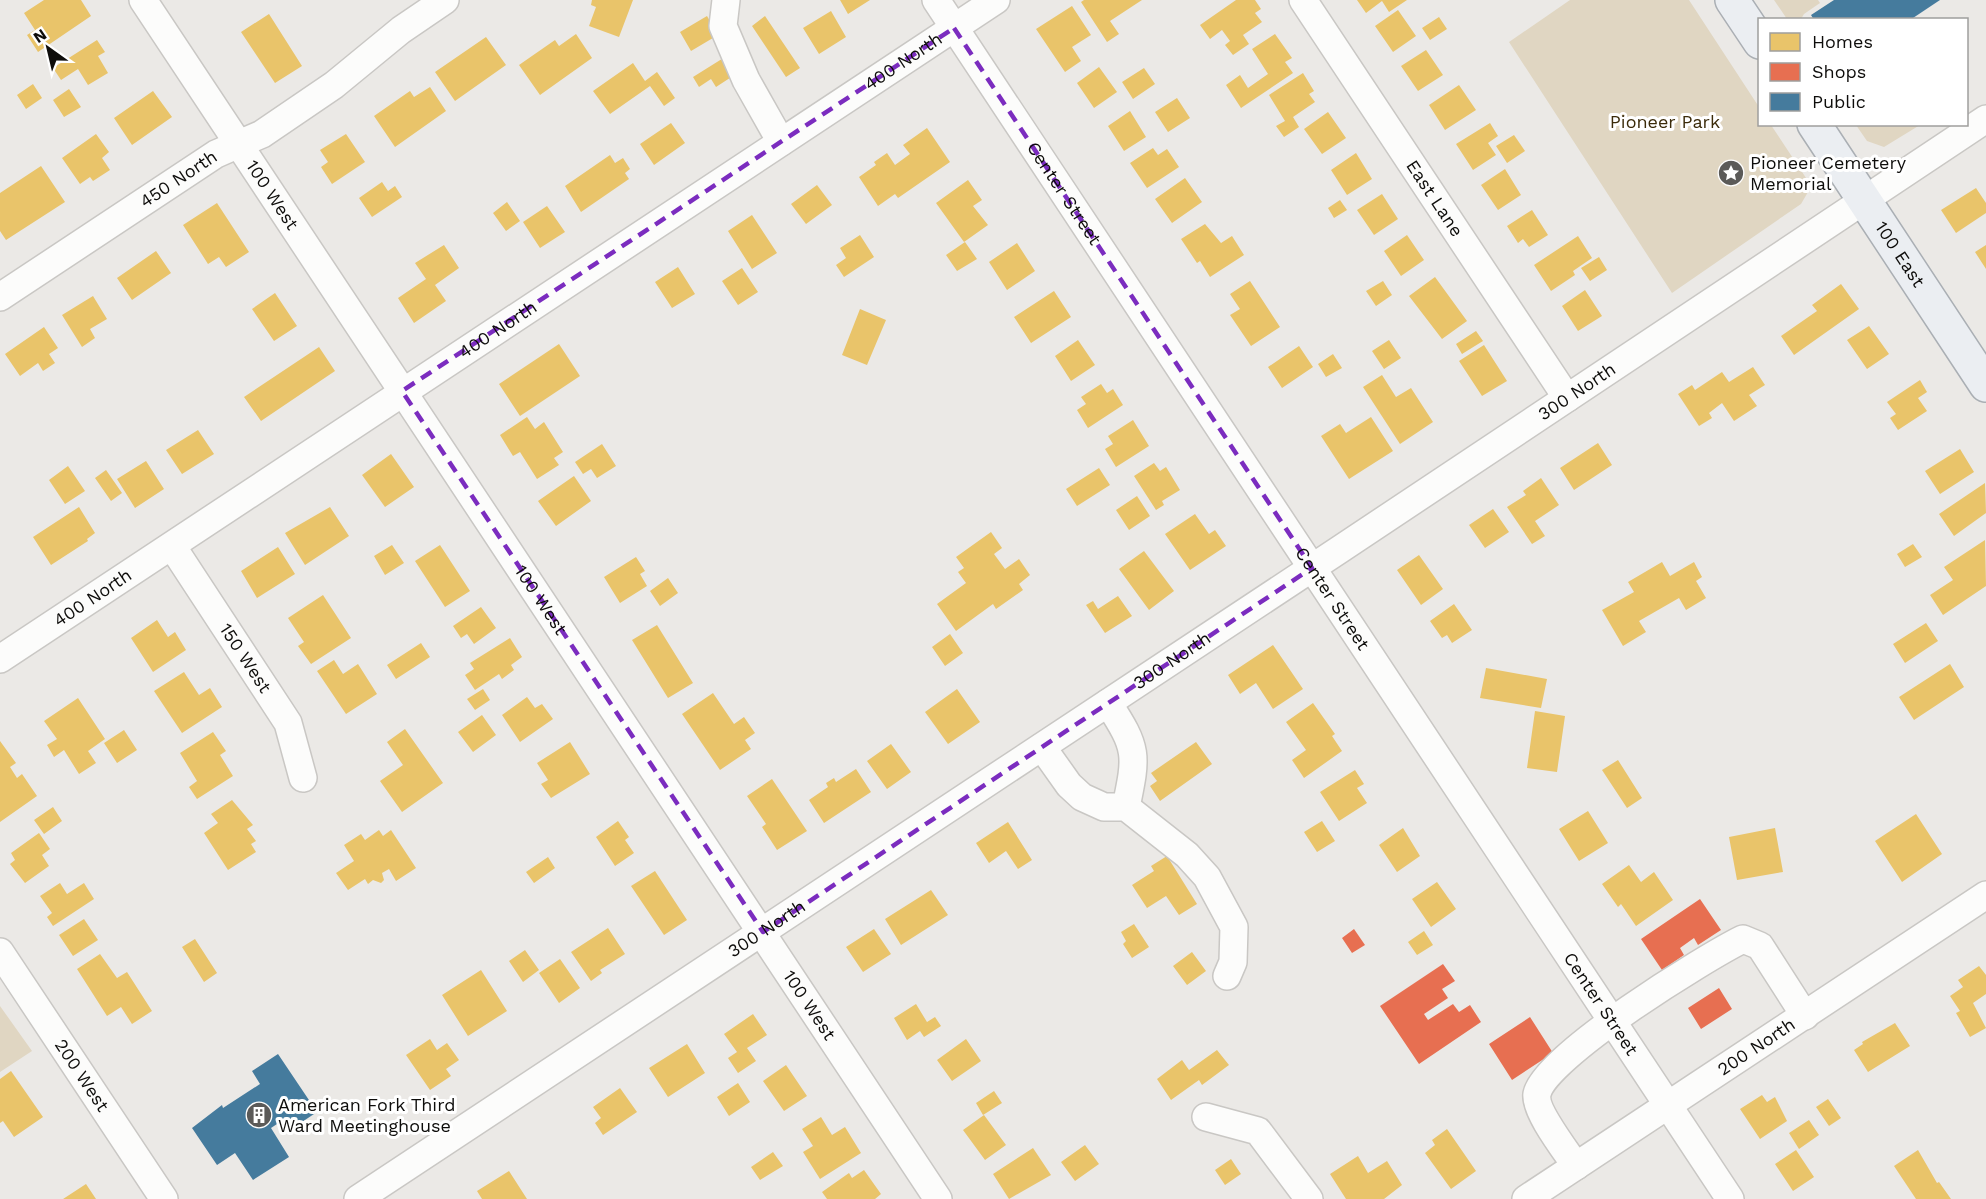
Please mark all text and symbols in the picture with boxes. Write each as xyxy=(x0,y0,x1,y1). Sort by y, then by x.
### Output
north arrow xyxy=(18,18,78,78)
legend xyxy=(1758,18,1968,126)
text: N xyxy=(30,25,50,47)
street label: 400 North xyxy=(860,28,946,94)
text: Homes xyxy=(1812,31,1873,52)
text: Shops xyxy=(1812,61,1866,82)
text: Public xyxy=(1812,91,1866,112)
park label: Pioneer Park xyxy=(1610,111,1720,132)
street label: Center Street xyxy=(1023,138,1106,249)
street label: 450 North xyxy=(136,145,221,212)
place label: Pioneer Cemetery Memorial xyxy=(1750,152,1907,194)
street label: 100 West xyxy=(242,156,304,234)
street label: East Lane xyxy=(1402,156,1468,240)
place icon: Pioneer Cemetery Memorial xyxy=(1716,158,1746,188)
street label: 100 East xyxy=(1871,217,1930,291)
street label: 400 North xyxy=(455,296,540,362)
street label: 300 North xyxy=(1534,358,1619,424)
street label: Center Street xyxy=(1291,543,1375,654)
street label: 100 West xyxy=(511,561,572,639)
street label: 400 North xyxy=(49,564,135,631)
street label: 150 West xyxy=(216,619,276,697)
street label: 300 North xyxy=(1129,627,1214,693)
street label: 300 North xyxy=(724,895,809,961)
street label: Center Street xyxy=(1560,948,1643,1059)
street label: 100 West xyxy=(779,966,841,1044)
street label: 200 North xyxy=(1713,1013,1799,1080)
street label: 200 West xyxy=(51,1035,114,1116)
place label: American Fork Third Ward Meetinghouse xyxy=(278,1094,455,1136)
building icon: American Fork Third Ward Meetinghouse xyxy=(244,1100,274,1130)

